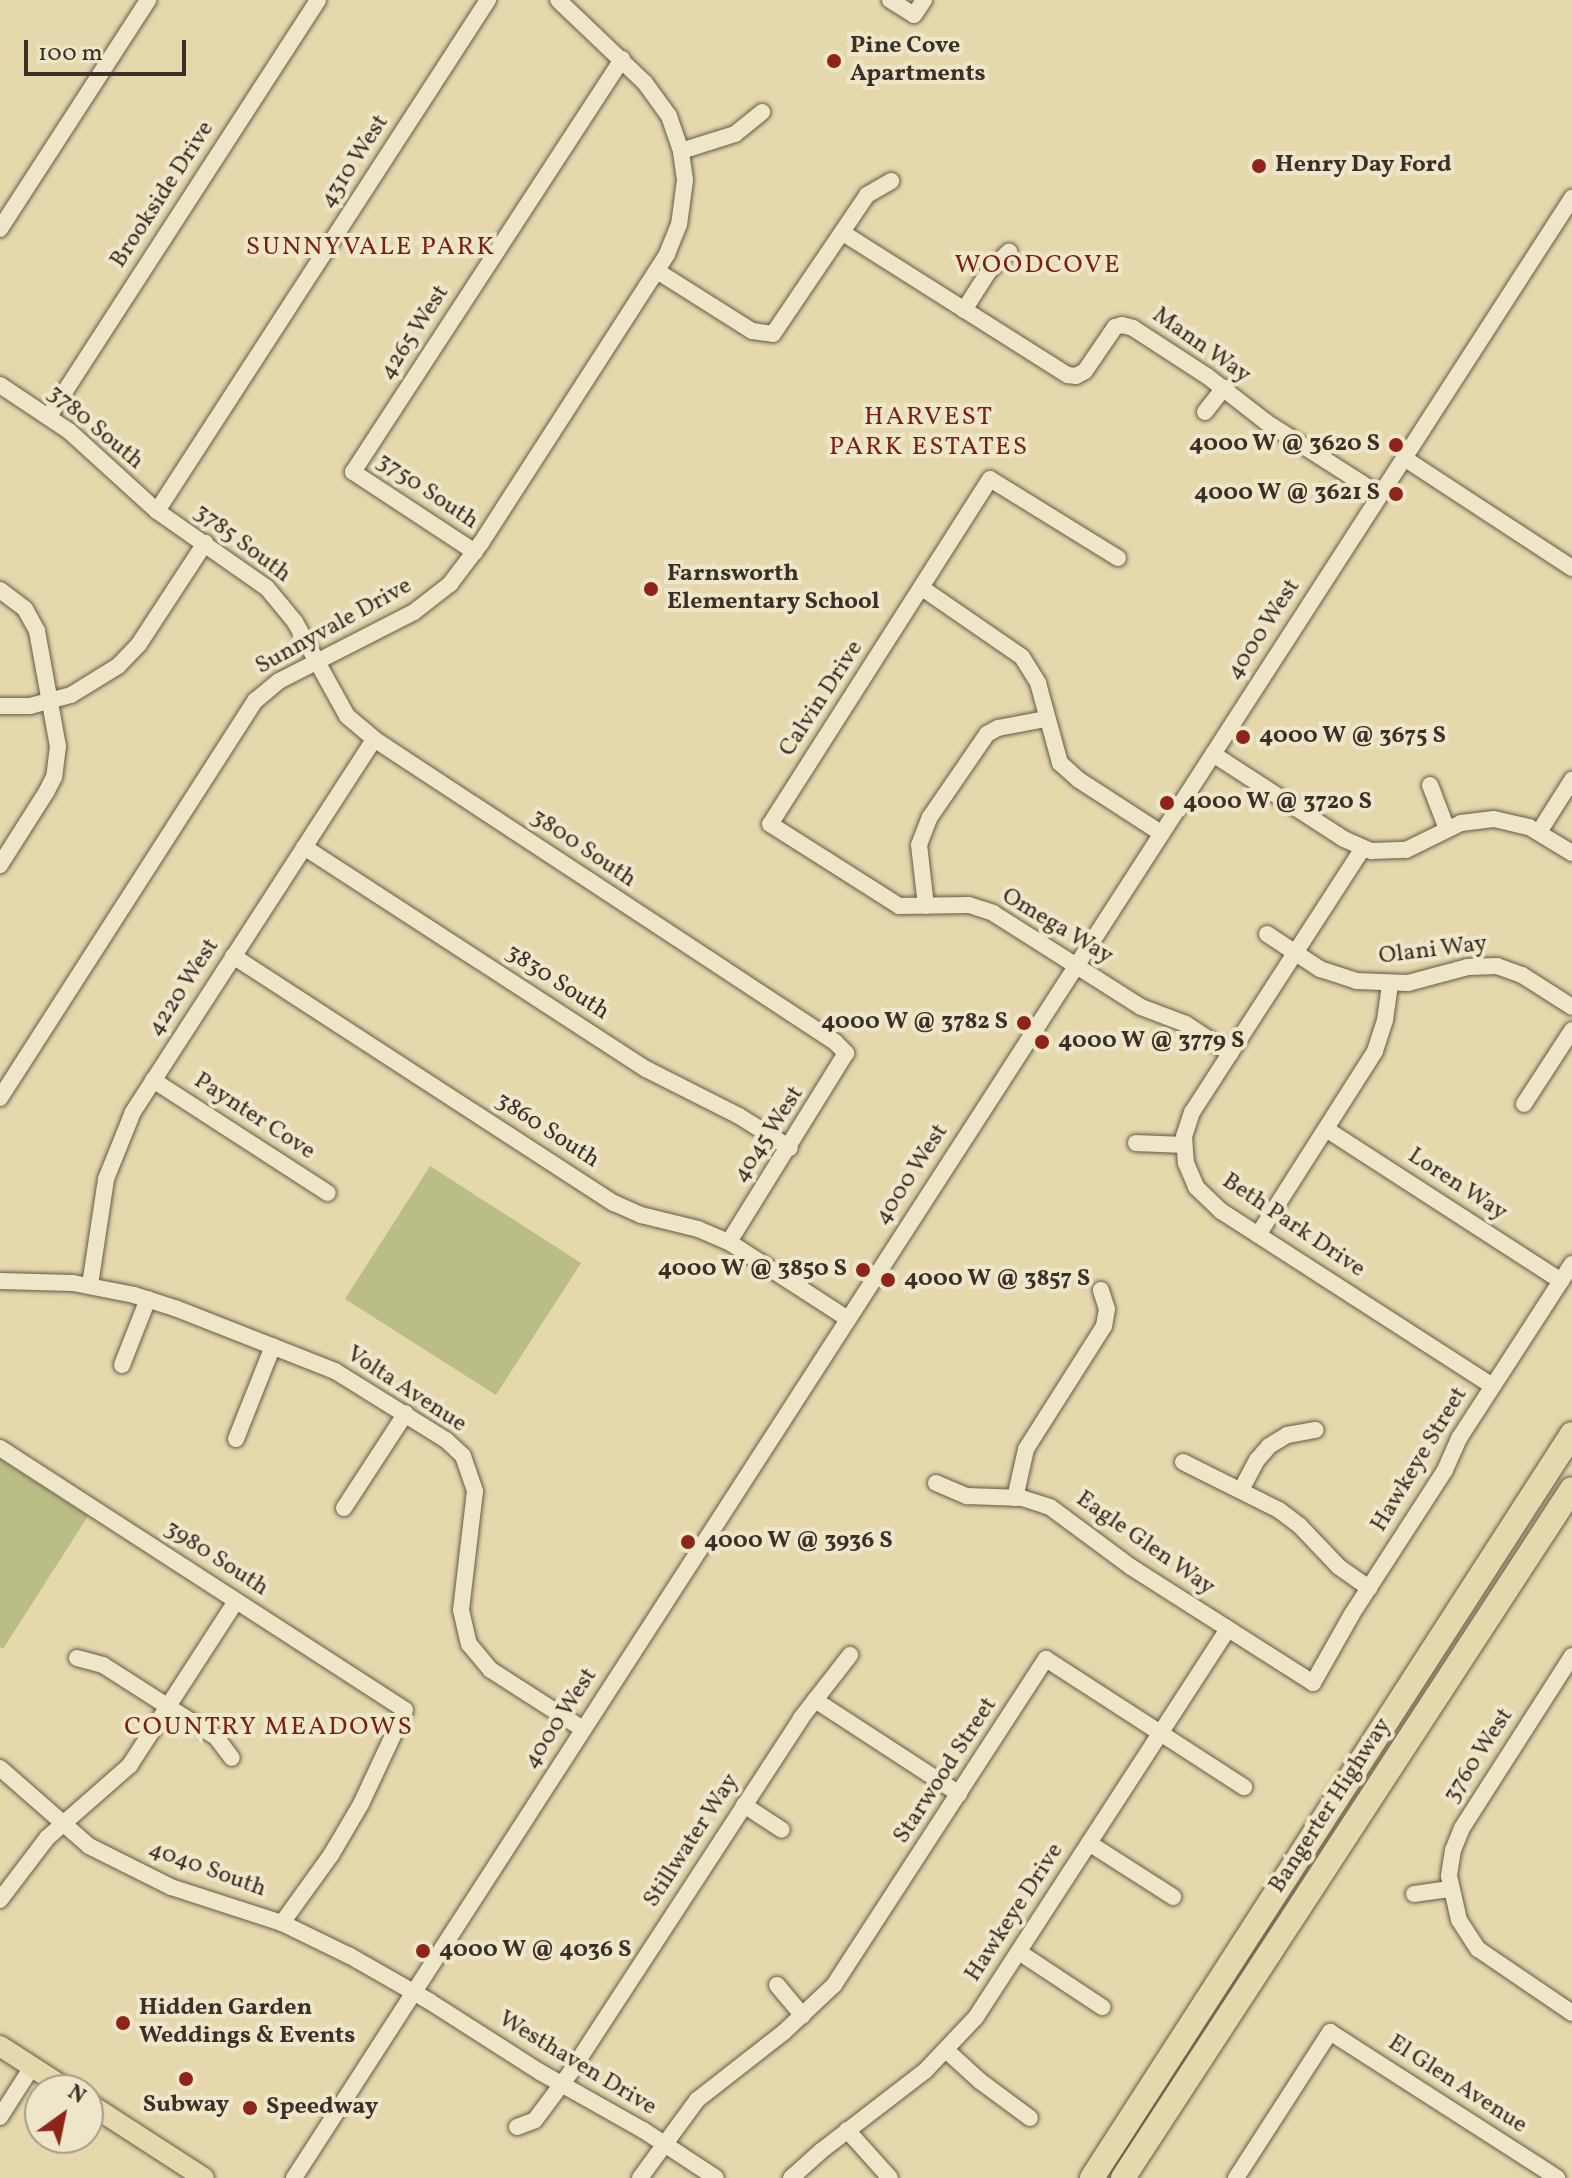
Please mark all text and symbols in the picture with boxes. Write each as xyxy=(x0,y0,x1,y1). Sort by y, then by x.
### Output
scale bar xyxy=(28,24,190,74)
place label: Pine Cove Apartments xyxy=(850,33,986,89)
text: 100 m xyxy=(38,37,103,71)
marker: Pine Cove Apartments xyxy=(825,52,843,70)
street label: 4310 West xyxy=(314,110,396,214)
street label: Brookside Drive xyxy=(105,116,221,274)
place label: Henry Day Ford xyxy=(1275,152,1452,180)
marker: Henry Day Ford xyxy=(1250,157,1268,175)
district label: SUNNYVALE PARK xyxy=(246,232,496,264)
district label: WOODCOVE xyxy=(954,250,1122,282)
street label: 4265 West xyxy=(374,280,456,386)
street label: Mann Way xyxy=(1146,301,1256,391)
street label: 3780 South xyxy=(41,379,149,477)
district label: HARVEST PARK ESTATES xyxy=(829,402,1029,464)
place label: 4000 W @ 3620 S xyxy=(1188,431,1380,459)
marker: 4000 W @ 3620 S xyxy=(1387,436,1405,454)
street label: 3750 South xyxy=(371,447,483,537)
place label: 4000 W @ 3621 S xyxy=(1193,480,1380,508)
marker: 4000 W @ 3621 S xyxy=(1387,485,1405,503)
street label: 3785 South xyxy=(188,498,296,590)
place label: Farnsworth Elementary School xyxy=(667,561,880,617)
street label: Sunnyvale Drive xyxy=(251,572,417,682)
street label: 4000 West xyxy=(1221,574,1307,686)
marker: Farnsworth Elementary School xyxy=(642,580,660,598)
street label: Calvin Drive xyxy=(774,636,870,762)
place label: 4000 W @ 3675 S xyxy=(1259,723,1447,751)
marker: 4000 W @ 3675 S xyxy=(1234,728,1252,746)
place label: 4000 W @ 3720 S xyxy=(1183,789,1373,817)
marker: 4000 W @ 3720 S xyxy=(1158,794,1176,812)
street label: 3800 South xyxy=(525,803,641,895)
street label: Omega Way xyxy=(996,882,1118,972)
street label: Olani Way xyxy=(1377,930,1489,972)
street label: 4220 West xyxy=(142,933,226,1043)
street label: 3830 South xyxy=(500,939,614,1027)
place label: 4000 W @ 3782 S xyxy=(820,1009,1008,1037)
marker: 4000 W @ 3782 S xyxy=(1015,1014,1033,1032)
place label: 4000 W @ 3779 S xyxy=(1058,1028,1245,1056)
marker: 4000 W @ 3779 S xyxy=(1033,1033,1051,1051)
street label: Paynter Cove xyxy=(188,1067,320,1167)
street label: 4045 West xyxy=(727,1081,811,1189)
street label: 3860 South xyxy=(490,1087,604,1175)
street label: 4000 West xyxy=(869,1119,955,1231)
street label: Loren Way xyxy=(1402,1142,1512,1228)
street label: Beth Park Drive xyxy=(1216,1168,1370,1284)
place label: 4000 W @ 3850 S xyxy=(657,1256,847,1284)
marker: 4000 W @ 3850 S xyxy=(854,1261,872,1279)
place label: 4000 W @ 3857 S xyxy=(904,1266,1091,1294)
marker: 4000 W @ 3857 S xyxy=(879,1271,897,1289)
street label: Volta Avenue xyxy=(340,1340,472,1440)
street label: Hawkeye Street xyxy=(1366,1382,1474,1538)
street label: Eagle Glen Way xyxy=(1070,1485,1220,1603)
street label: 3980 South xyxy=(159,1515,273,1603)
place label: 4000 W @ 3936 S xyxy=(704,1528,894,1556)
marker: 4000 W @ 3936 S xyxy=(679,1533,697,1551)
street label: 4000 West xyxy=(518,1663,604,1775)
street label: Starwood Street xyxy=(888,1692,1004,1850)
street label: 3760 West xyxy=(1438,1703,1520,1809)
district label: COUNTRY MEADOWS xyxy=(124,1712,414,1744)
street label: Bangerter Highway xyxy=(1264,1713,1398,1899)
street label: Stillwater Way xyxy=(638,1768,746,1914)
street label: 4040 South xyxy=(144,1835,270,1905)
street label: Hawkeye Drive xyxy=(960,1838,1070,1988)
place label: 4000 W @ 4036 S xyxy=(439,1937,632,1965)
marker: 4000 W @ 4036 S xyxy=(414,1942,432,1960)
place label: Hidden Garden Weddings & Events xyxy=(139,1995,355,2051)
street label: Westhaven Drive xyxy=(493,2005,661,2123)
marker: Hidden Garden Weddings & Events xyxy=(114,2014,132,2032)
street label: El Glen Avenue xyxy=(1382,2029,1532,2141)
marker: Subway xyxy=(177,2070,195,2088)
north arrow xyxy=(24,2074,104,2154)
text: N xyxy=(61,2078,91,2112)
place label: Subway xyxy=(143,2092,229,2120)
place label: Speedway xyxy=(266,2094,378,2122)
marker: Speedway xyxy=(241,2099,259,2117)

